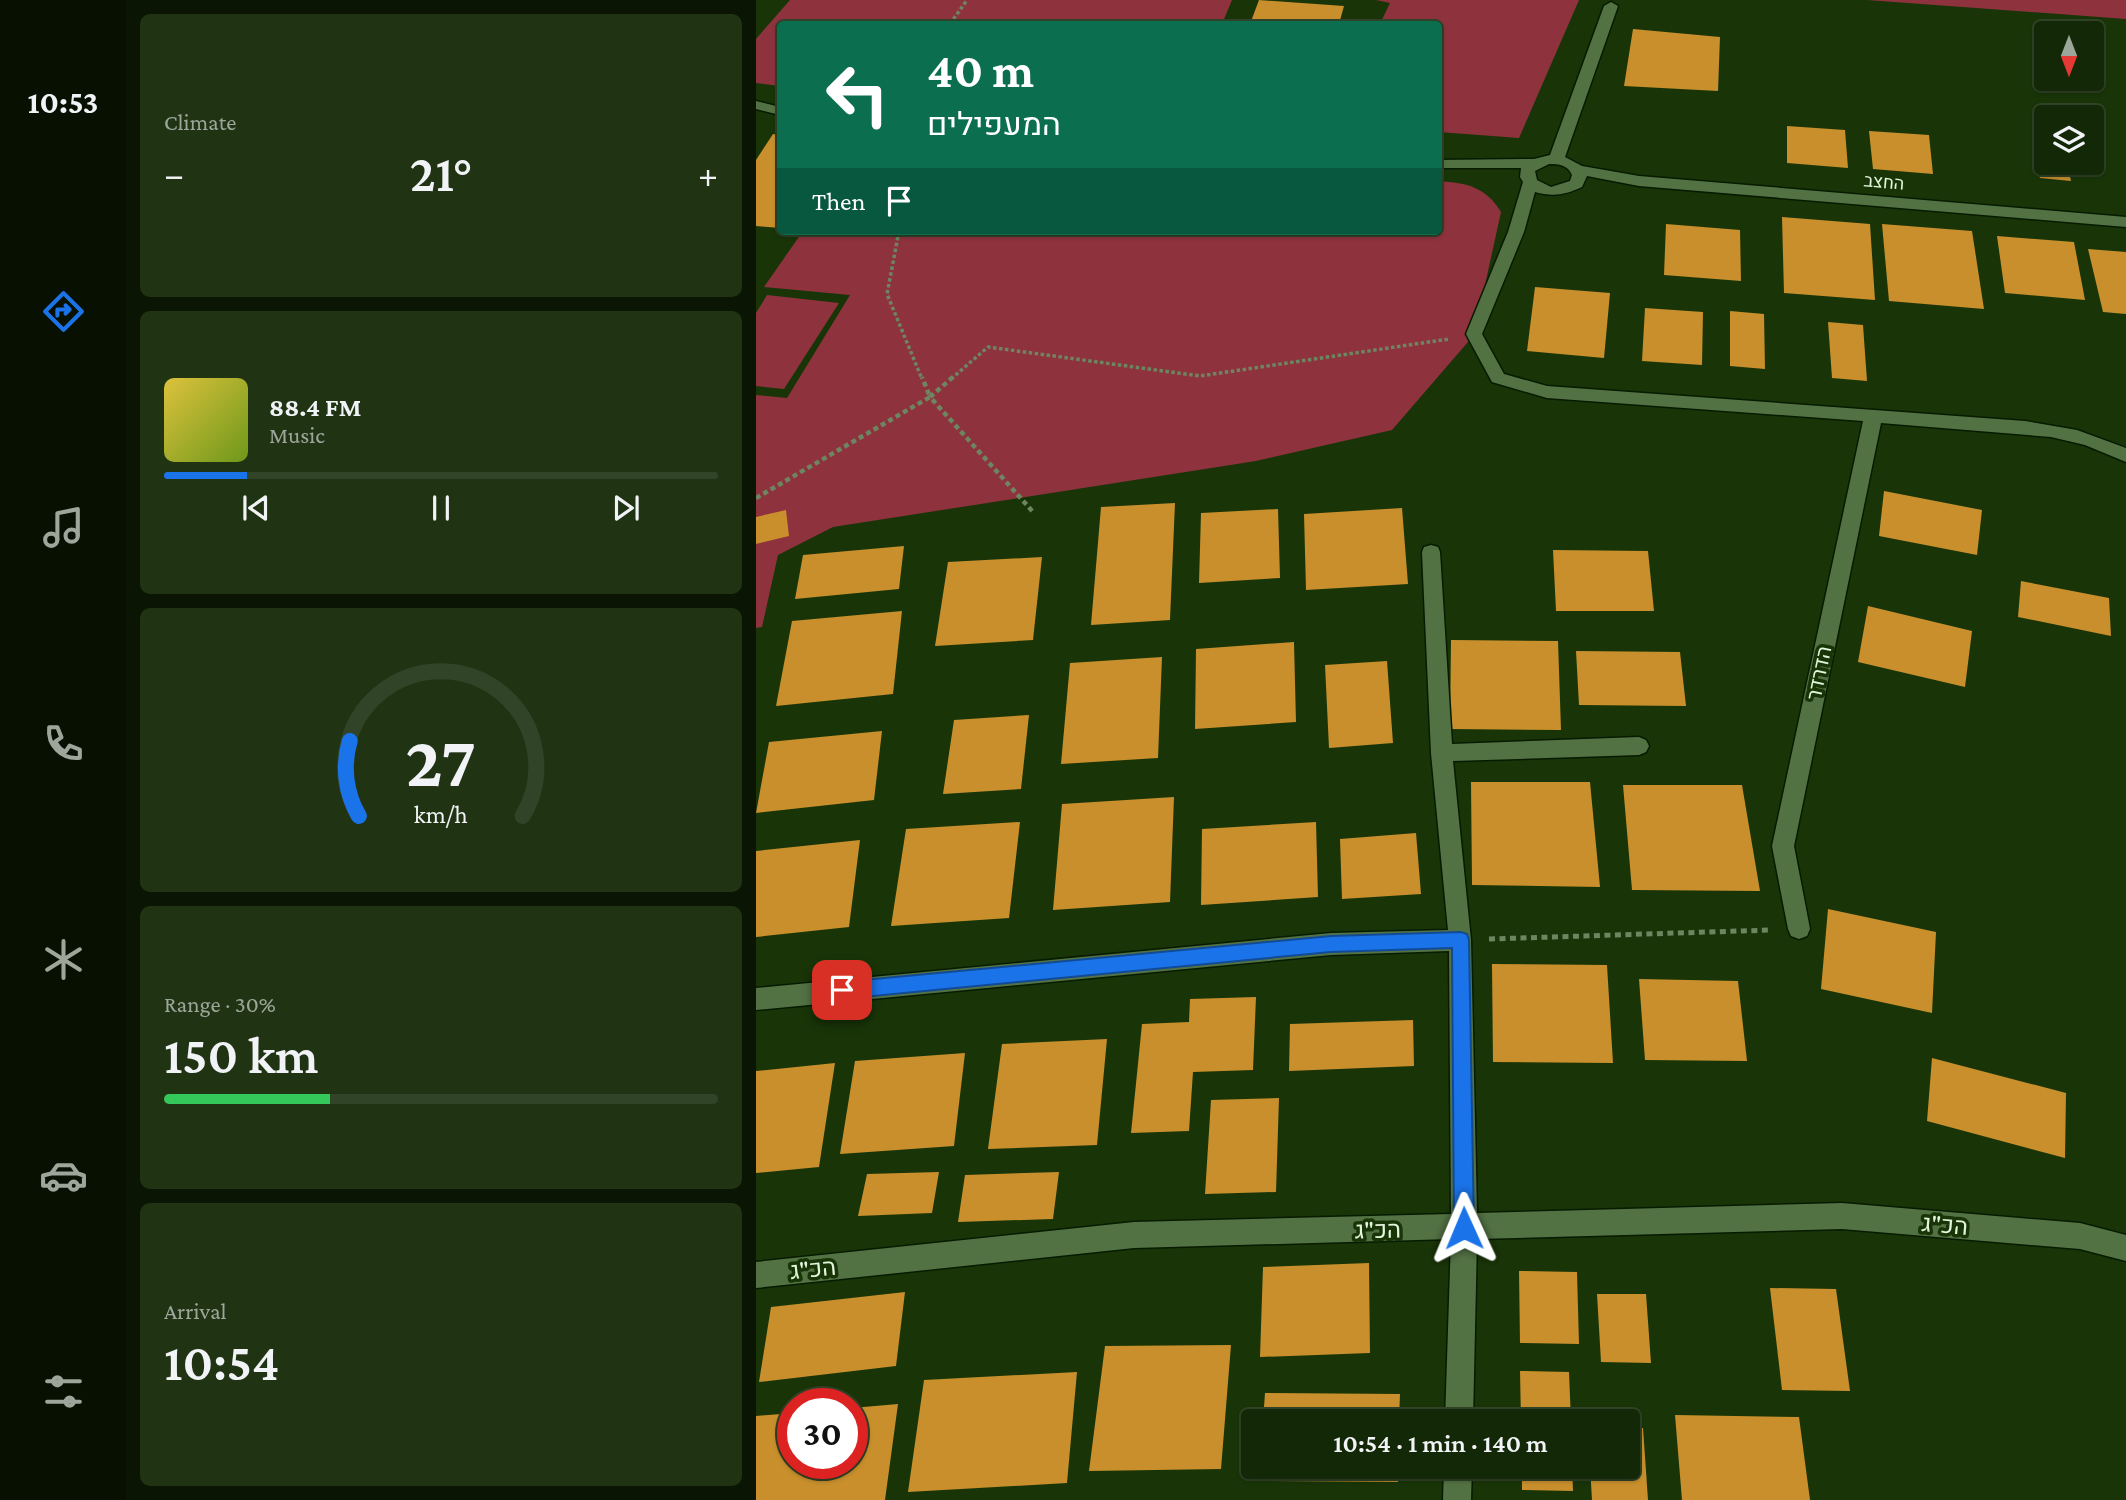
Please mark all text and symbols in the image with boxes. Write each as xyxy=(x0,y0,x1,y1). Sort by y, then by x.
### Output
north arrow xyxy=(2034,21,2104,91)
map controls xyxy=(2034,21,2104,175)
text: 40 m xyxy=(927,43,1034,98)
icon: left xyxy=(812,49,903,140)
text: 10:53 xyxy=(28,84,98,120)
button: layers xyxy=(2034,105,2104,175)
text: המעפילים xyxy=(927,106,1061,142)
text: Climate xyxy=(164,109,236,135)
text: 21° xyxy=(410,144,472,202)
text: − xyxy=(164,153,184,195)
text: + xyxy=(698,153,718,195)
street label: החצב xyxy=(1863,170,1905,194)
icon: arrive xyxy=(880,182,918,220)
text: Then xyxy=(812,187,866,216)
icon: directions xyxy=(39,287,88,336)
text: 88.4 FM xyxy=(269,393,361,422)
text: Music xyxy=(269,422,325,448)
icon: previous xyxy=(237,489,275,527)
icon: pause xyxy=(422,489,460,527)
icon: next xyxy=(607,489,645,527)
icon: music xyxy=(39,503,88,552)
street label: הדרדר xyxy=(1802,644,1836,702)
icon: phone xyxy=(39,719,88,768)
text: 27 xyxy=(406,721,476,802)
text: km/h xyxy=(414,801,468,828)
icon: climate xyxy=(39,935,88,984)
pin xyxy=(812,960,872,1020)
icon: arrive xyxy=(823,971,861,1009)
text: Range · 30% xyxy=(164,991,276,1017)
text: 150 km xyxy=(164,1026,319,1084)
icon: car xyxy=(39,1151,88,1200)
position arrow xyxy=(1427,1191,1501,1265)
street label: הכ"ג xyxy=(1921,1209,1969,1240)
street label: הכ"ג xyxy=(1355,1216,1401,1243)
street label: הכ"ג xyxy=(789,1253,837,1284)
text: Arrival xyxy=(164,1298,227,1324)
text: 10:54 xyxy=(164,1333,279,1391)
icon: filters xyxy=(39,1367,88,1416)
speed limit sign: 30 xyxy=(777,1388,868,1479)
text: 10:54 · 1 min · 140 m xyxy=(1333,1429,1548,1458)

